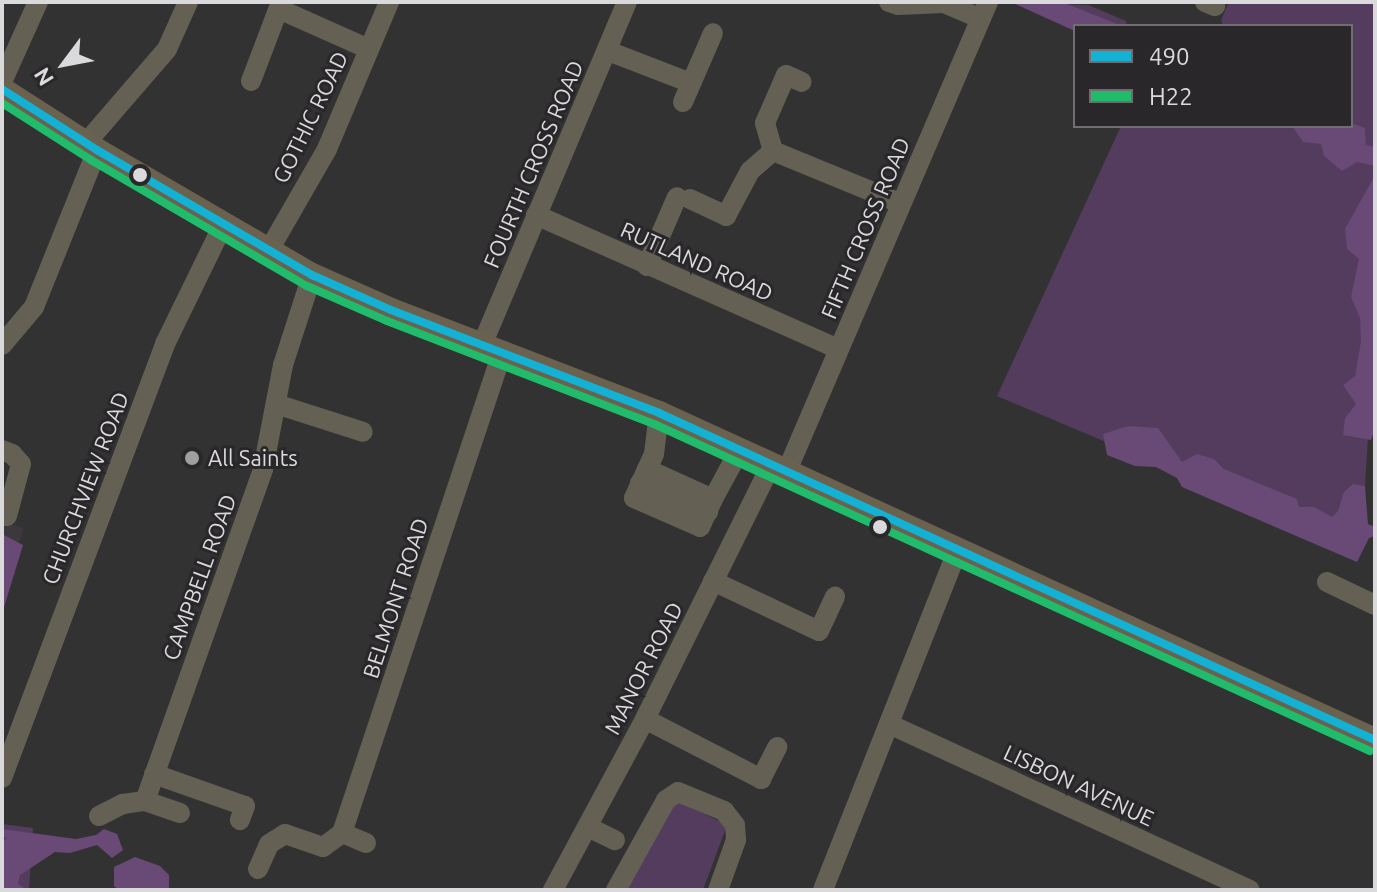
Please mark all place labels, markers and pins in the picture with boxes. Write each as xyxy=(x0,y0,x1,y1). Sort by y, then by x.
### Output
unlabelled marker xyxy=(132,167,148,183)
place label: All Saints xyxy=(208,445,298,471)
marker: All Saints xyxy=(183,449,201,467)
unlabelled marker xyxy=(872,519,888,535)

